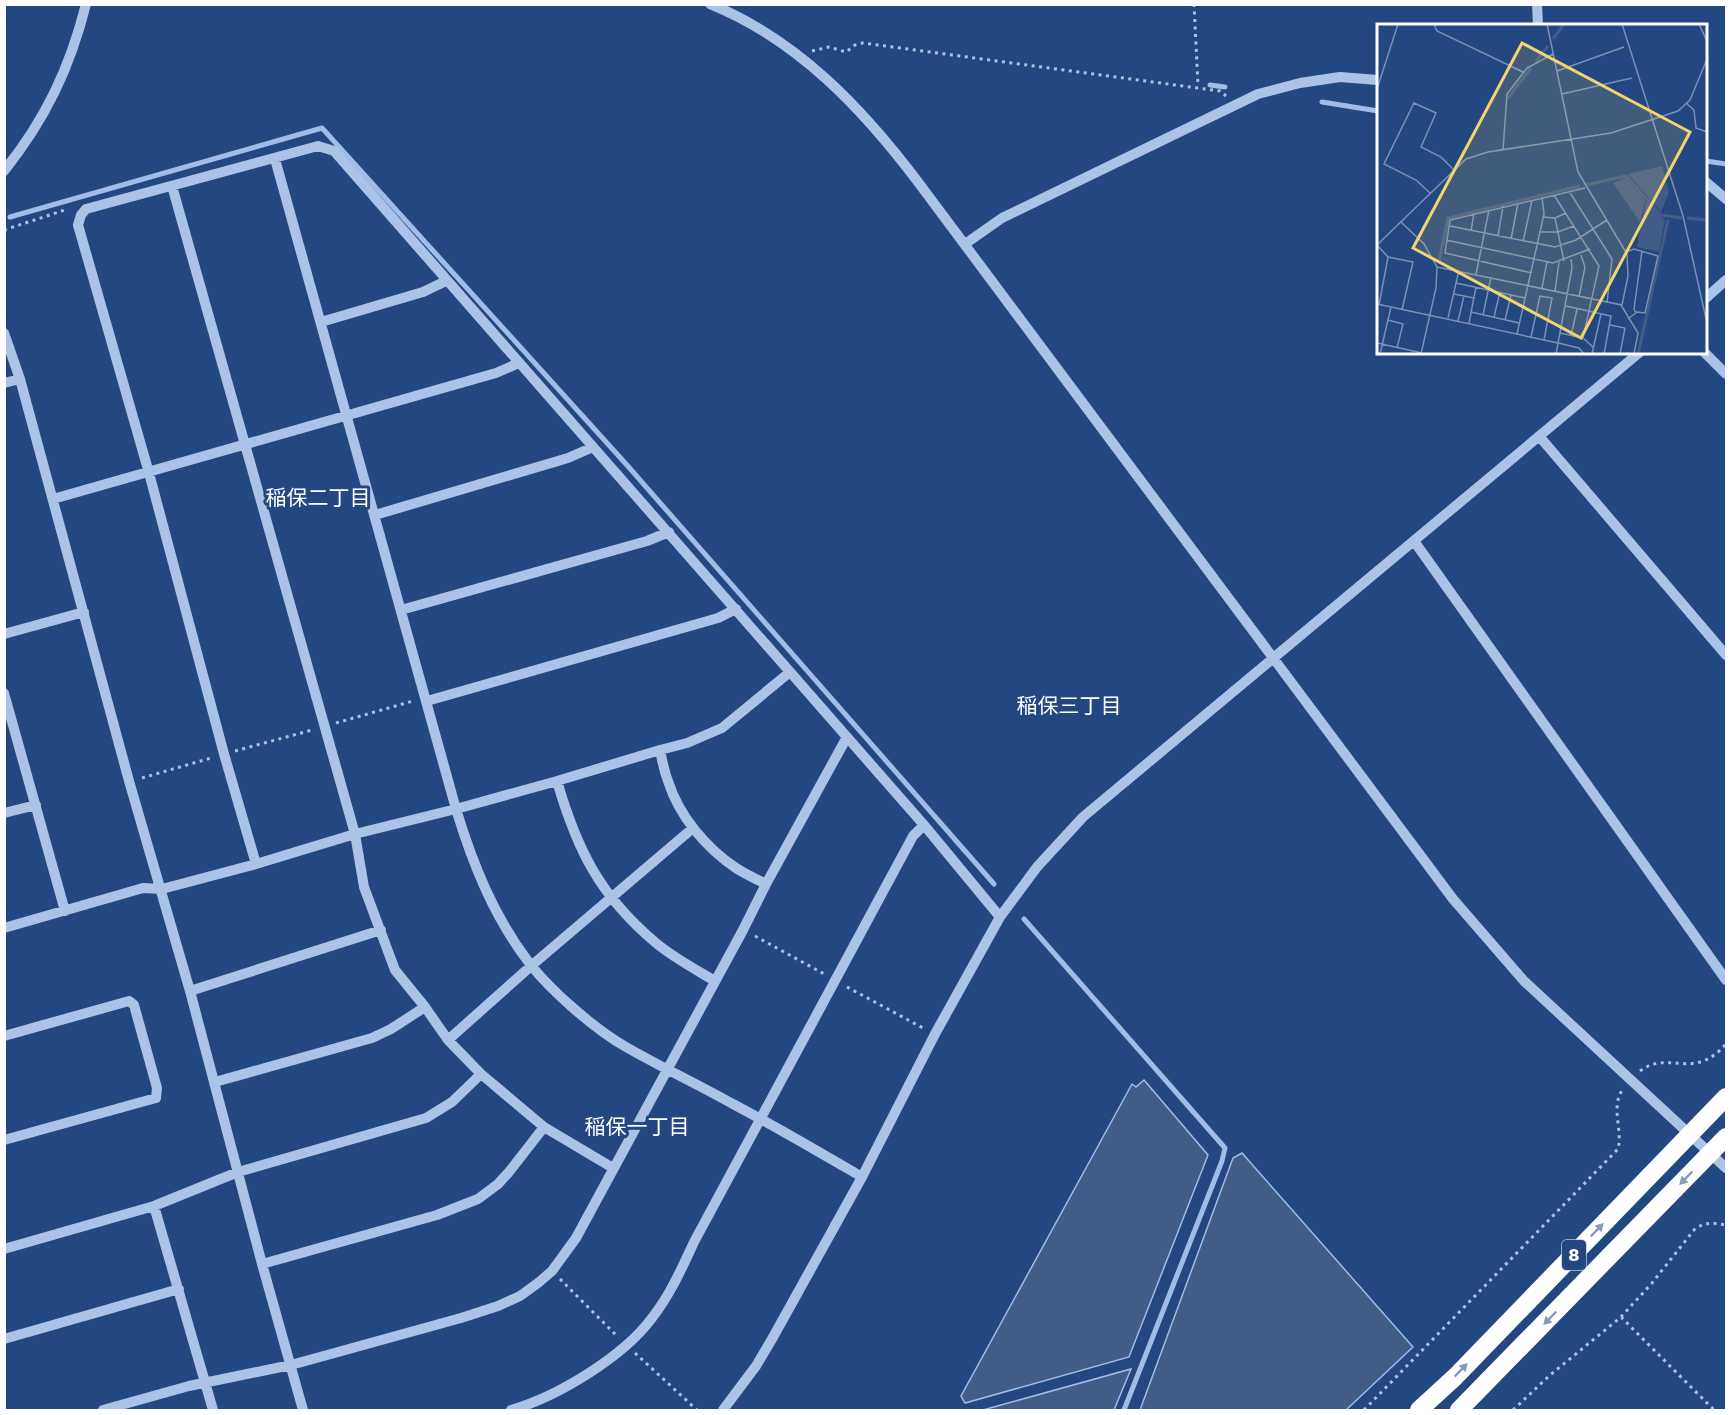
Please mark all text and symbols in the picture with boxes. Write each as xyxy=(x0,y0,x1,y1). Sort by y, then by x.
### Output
inset map xyxy=(1377,24,1707,354)
district label: 稲保二丁目 xyxy=(266,485,371,510)
district label: 稲保三丁目 xyxy=(1017,693,1122,718)
district label: 稲保一丁目 xyxy=(585,1114,690,1139)
one-way arrow xyxy=(1679,1171,1693,1185)
one-way arrow xyxy=(1590,1224,1604,1238)
road number: 8 xyxy=(1562,1240,1586,1270)
one-way arrow xyxy=(1543,1311,1557,1325)
one-way arrow xyxy=(1454,1363,1468,1377)

